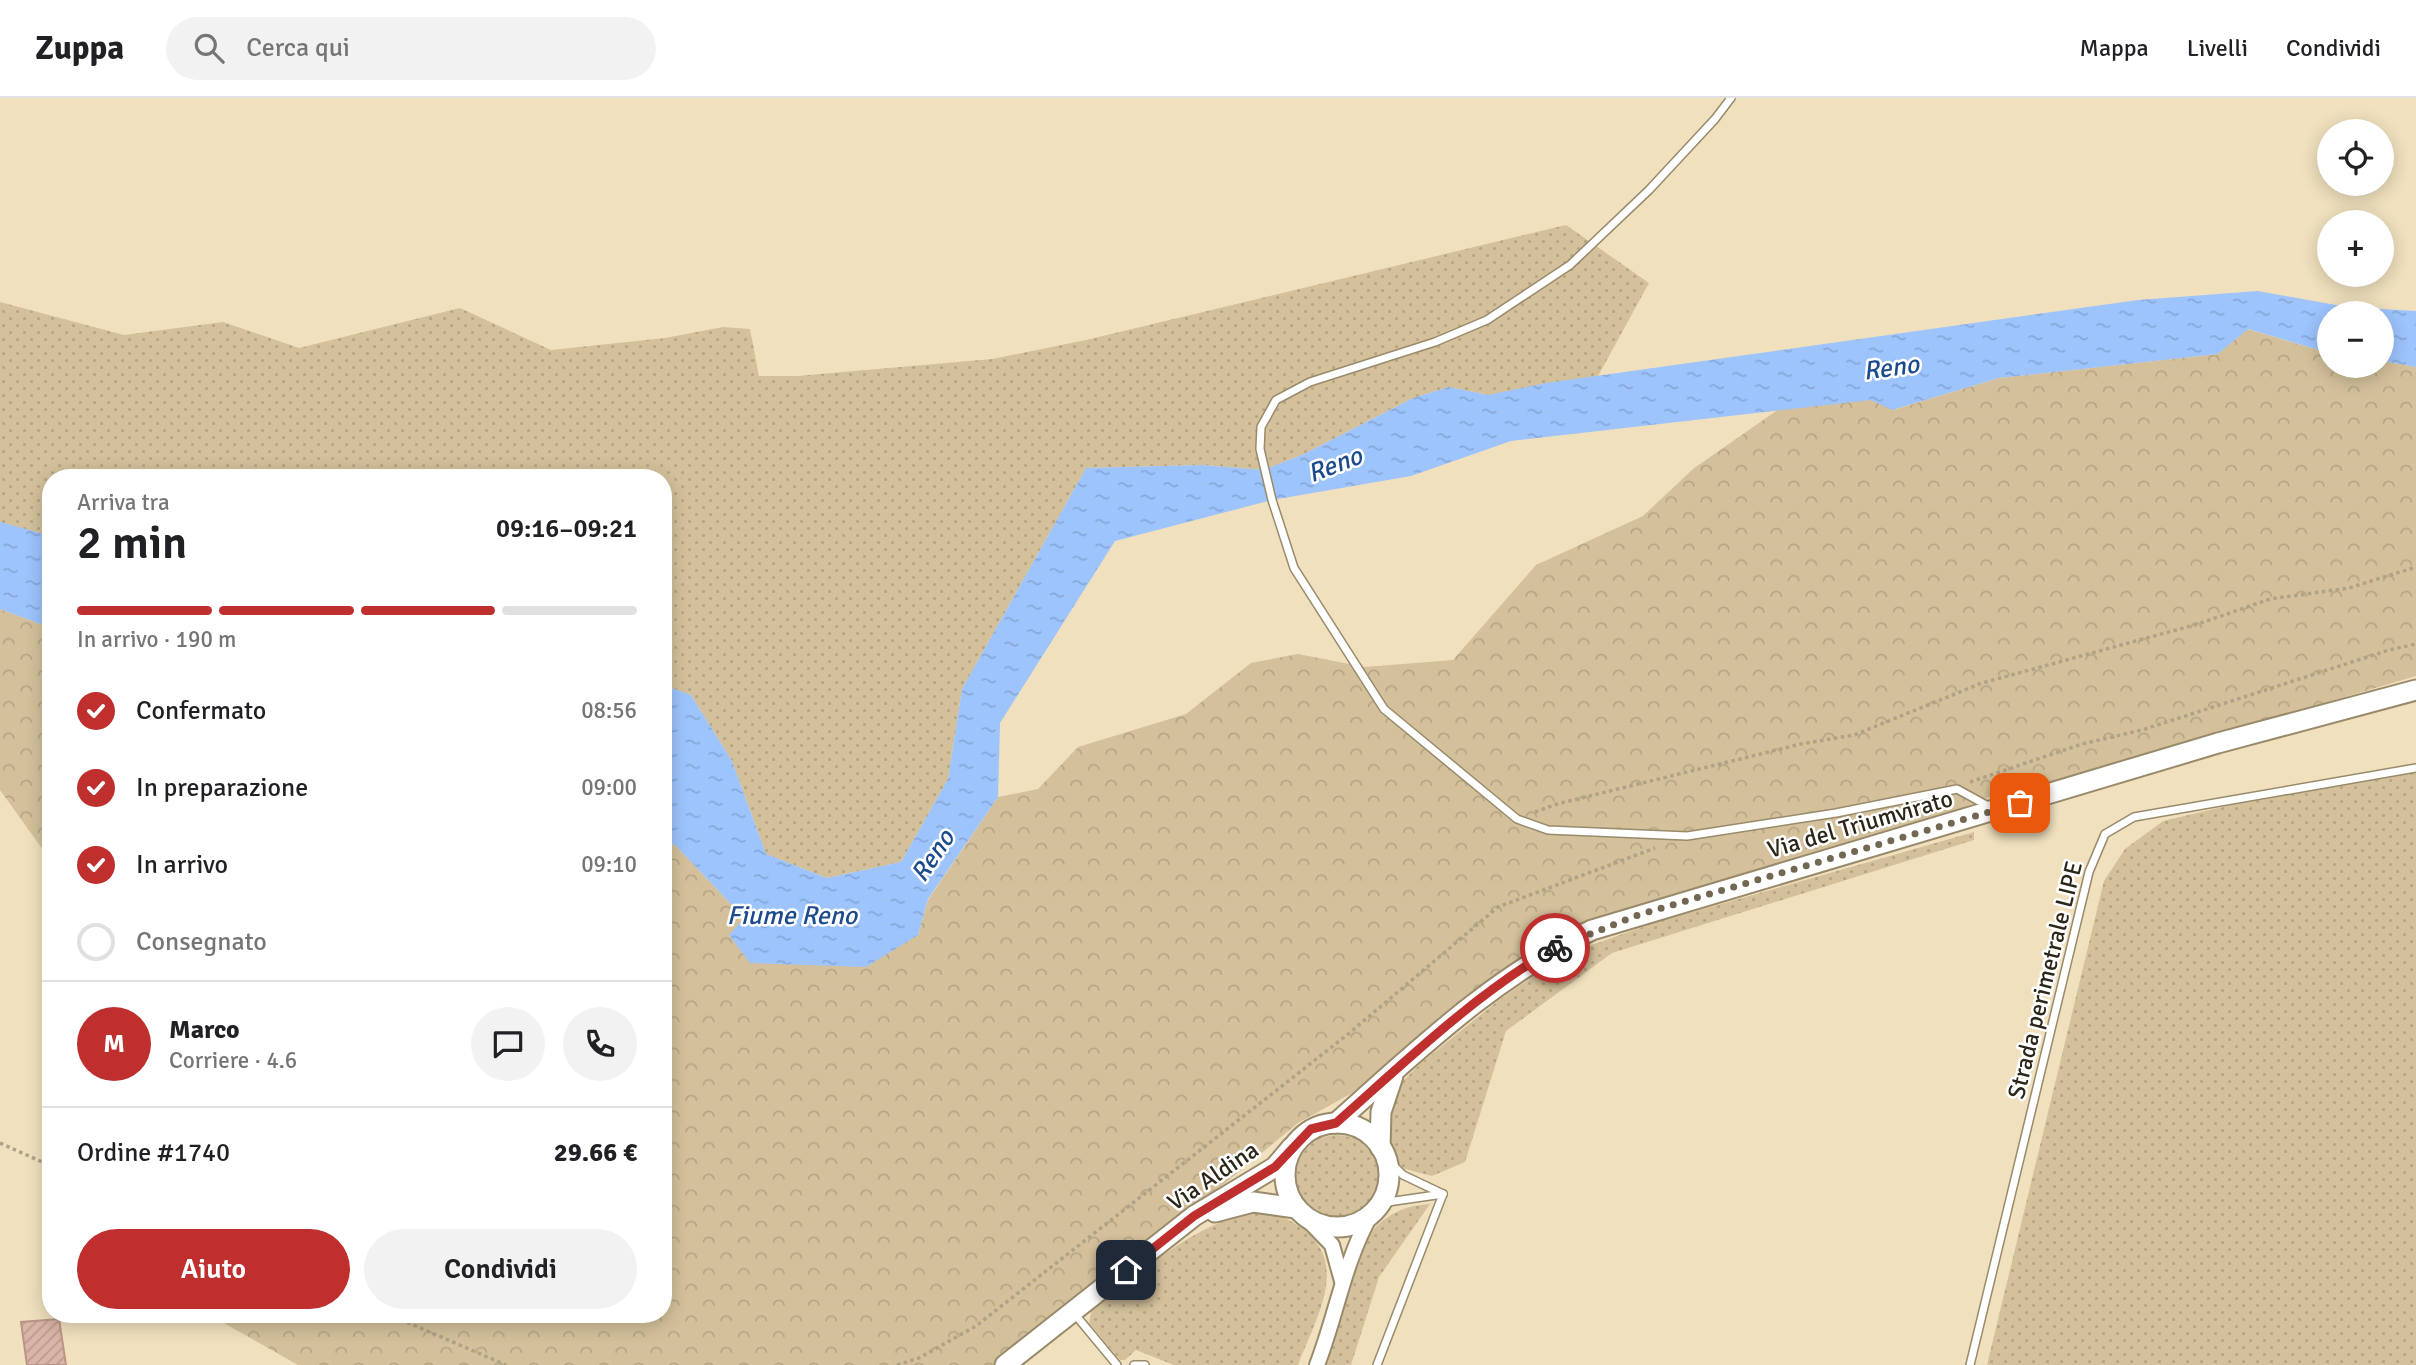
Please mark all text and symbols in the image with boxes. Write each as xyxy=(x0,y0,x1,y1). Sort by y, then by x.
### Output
search box xyxy=(166,17,656,80)
text: Zuppa xyxy=(35,28,124,69)
icon: search xyxy=(190,29,228,67)
text: Cerca qui xyxy=(246,32,350,64)
text: Mappa xyxy=(2080,33,2149,63)
text: Livelli xyxy=(2187,33,2248,63)
text: Condividi xyxy=(2286,33,2381,63)
map controls xyxy=(2317,119,2394,378)
button: locate xyxy=(2317,119,2394,196)
button: + xyxy=(2317,210,2394,287)
button: − xyxy=(2317,301,2394,378)
water label: Reno xyxy=(1861,348,1922,388)
water label: Reno xyxy=(1303,440,1368,490)
text: Arriva tra xyxy=(77,488,170,517)
text: 09:16–09:21 xyxy=(496,513,637,545)
text: 2 min xyxy=(77,515,187,571)
text: In arrivo · 190 m xyxy=(77,625,236,654)
icon: check xyxy=(77,692,115,730)
text: Confermato xyxy=(136,695,266,727)
text: 08:56 xyxy=(581,696,637,725)
icon: check xyxy=(77,769,115,807)
text: In preparazione xyxy=(136,772,308,804)
text: 09:00 xyxy=(581,773,637,802)
pin xyxy=(1990,773,2050,833)
street label: Via del Triumvirato xyxy=(1764,783,1956,865)
icon: bag xyxy=(2001,784,2039,822)
water label: Reno xyxy=(904,823,963,888)
icon: check xyxy=(77,846,115,884)
text: In arrivo xyxy=(136,849,228,881)
text: 09:10 xyxy=(581,850,637,879)
street label: Strada perimetrale LIPE xyxy=(2001,858,2089,1102)
water label: Fiume Reno xyxy=(727,900,859,932)
courier xyxy=(1520,913,1590,983)
text: Consegnato xyxy=(136,926,267,958)
icon: bike xyxy=(1536,929,1574,967)
button: chat xyxy=(471,1007,545,1081)
button: phone xyxy=(563,1007,637,1081)
text: Marco xyxy=(169,1014,240,1046)
text: M xyxy=(103,1028,125,1060)
text: Corriere · 4.6 xyxy=(169,1046,297,1075)
street label: Via Aldina xyxy=(1162,1135,1264,1217)
text: Ordine #1740 xyxy=(77,1137,230,1169)
text: 29.66 € xyxy=(554,1137,637,1169)
button: Aiuto xyxy=(77,1229,350,1309)
button: Condividi xyxy=(364,1229,637,1309)
pin xyxy=(1096,1240,1156,1300)
icon: home xyxy=(1107,1251,1145,1289)

